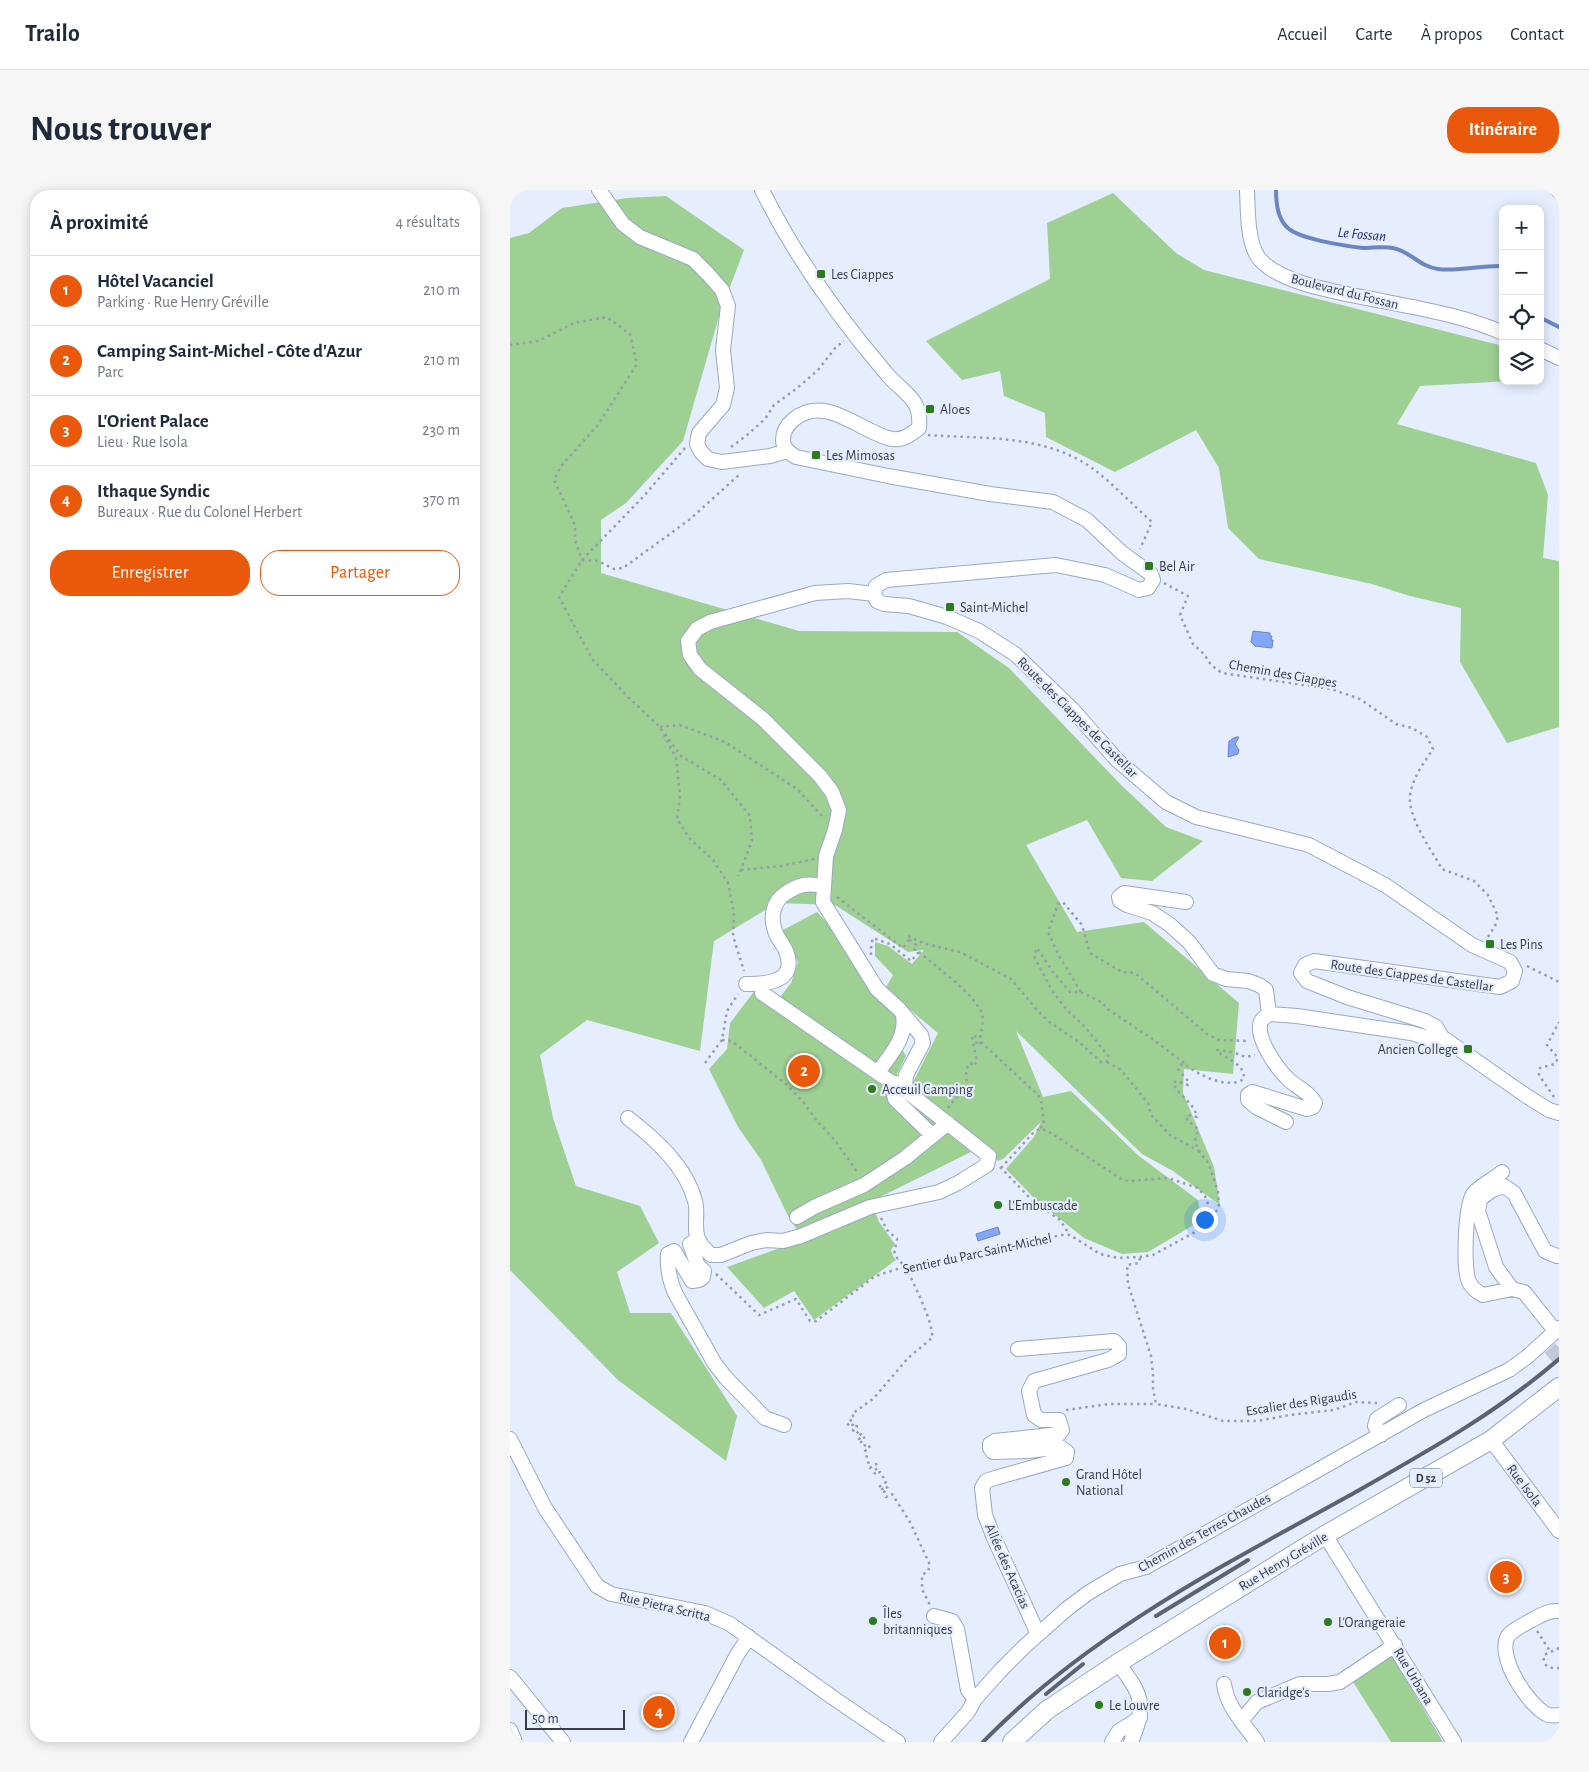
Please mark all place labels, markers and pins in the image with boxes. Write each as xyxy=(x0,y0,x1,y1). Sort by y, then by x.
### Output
marker: Les Ciappes xyxy=(815,268,827,280)
place label: Les Ciappes xyxy=(831,268,894,282)
marker: Aloes xyxy=(924,403,936,415)
place label: Aloes xyxy=(940,403,970,417)
marker: Les Mimosas xyxy=(810,449,822,461)
place label: Les Mimosas xyxy=(826,449,895,463)
marker: Bel Air xyxy=(1143,560,1155,572)
place label: Bel Air xyxy=(1159,560,1195,574)
marker: Saint-Michel xyxy=(944,601,956,613)
place label: Saint-Michel xyxy=(960,601,1029,615)
marker: Les Pins xyxy=(1484,938,1496,950)
place label: Les Pins xyxy=(1500,938,1543,952)
place label: Ancien College xyxy=(1378,1043,1458,1057)
marker: Ancien College xyxy=(1462,1043,1474,1055)
pin: 2 xyxy=(788,1052,820,1090)
marker: Acceuil Camping xyxy=(866,1083,878,1095)
place label: Acceuil Camping xyxy=(882,1083,973,1097)
marker: L'Embuscade xyxy=(992,1199,1004,1211)
place label: L'Embuscade xyxy=(1008,1199,1078,1213)
place label: Grand Hôtel National xyxy=(1076,1468,1142,1498)
marker: Grand Hôtel National xyxy=(1060,1476,1072,1488)
pin: 3 xyxy=(1490,1558,1522,1596)
place label: Îles britanniques xyxy=(883,1605,952,1637)
marker: Îles britanniques xyxy=(867,1615,879,1627)
marker: L'Orangeraie xyxy=(1322,1616,1334,1628)
place label: L'Orangeraie xyxy=(1338,1616,1405,1630)
pin: 1 xyxy=(1209,1624,1241,1662)
marker: Claridge's xyxy=(1241,1686,1253,1698)
place label: Claridge's xyxy=(1257,1686,1310,1700)
pin: 4 xyxy=(643,1693,675,1731)
marker: Le Louvre xyxy=(1093,1699,1105,1711)
place label: Le Louvre xyxy=(1109,1699,1160,1713)

